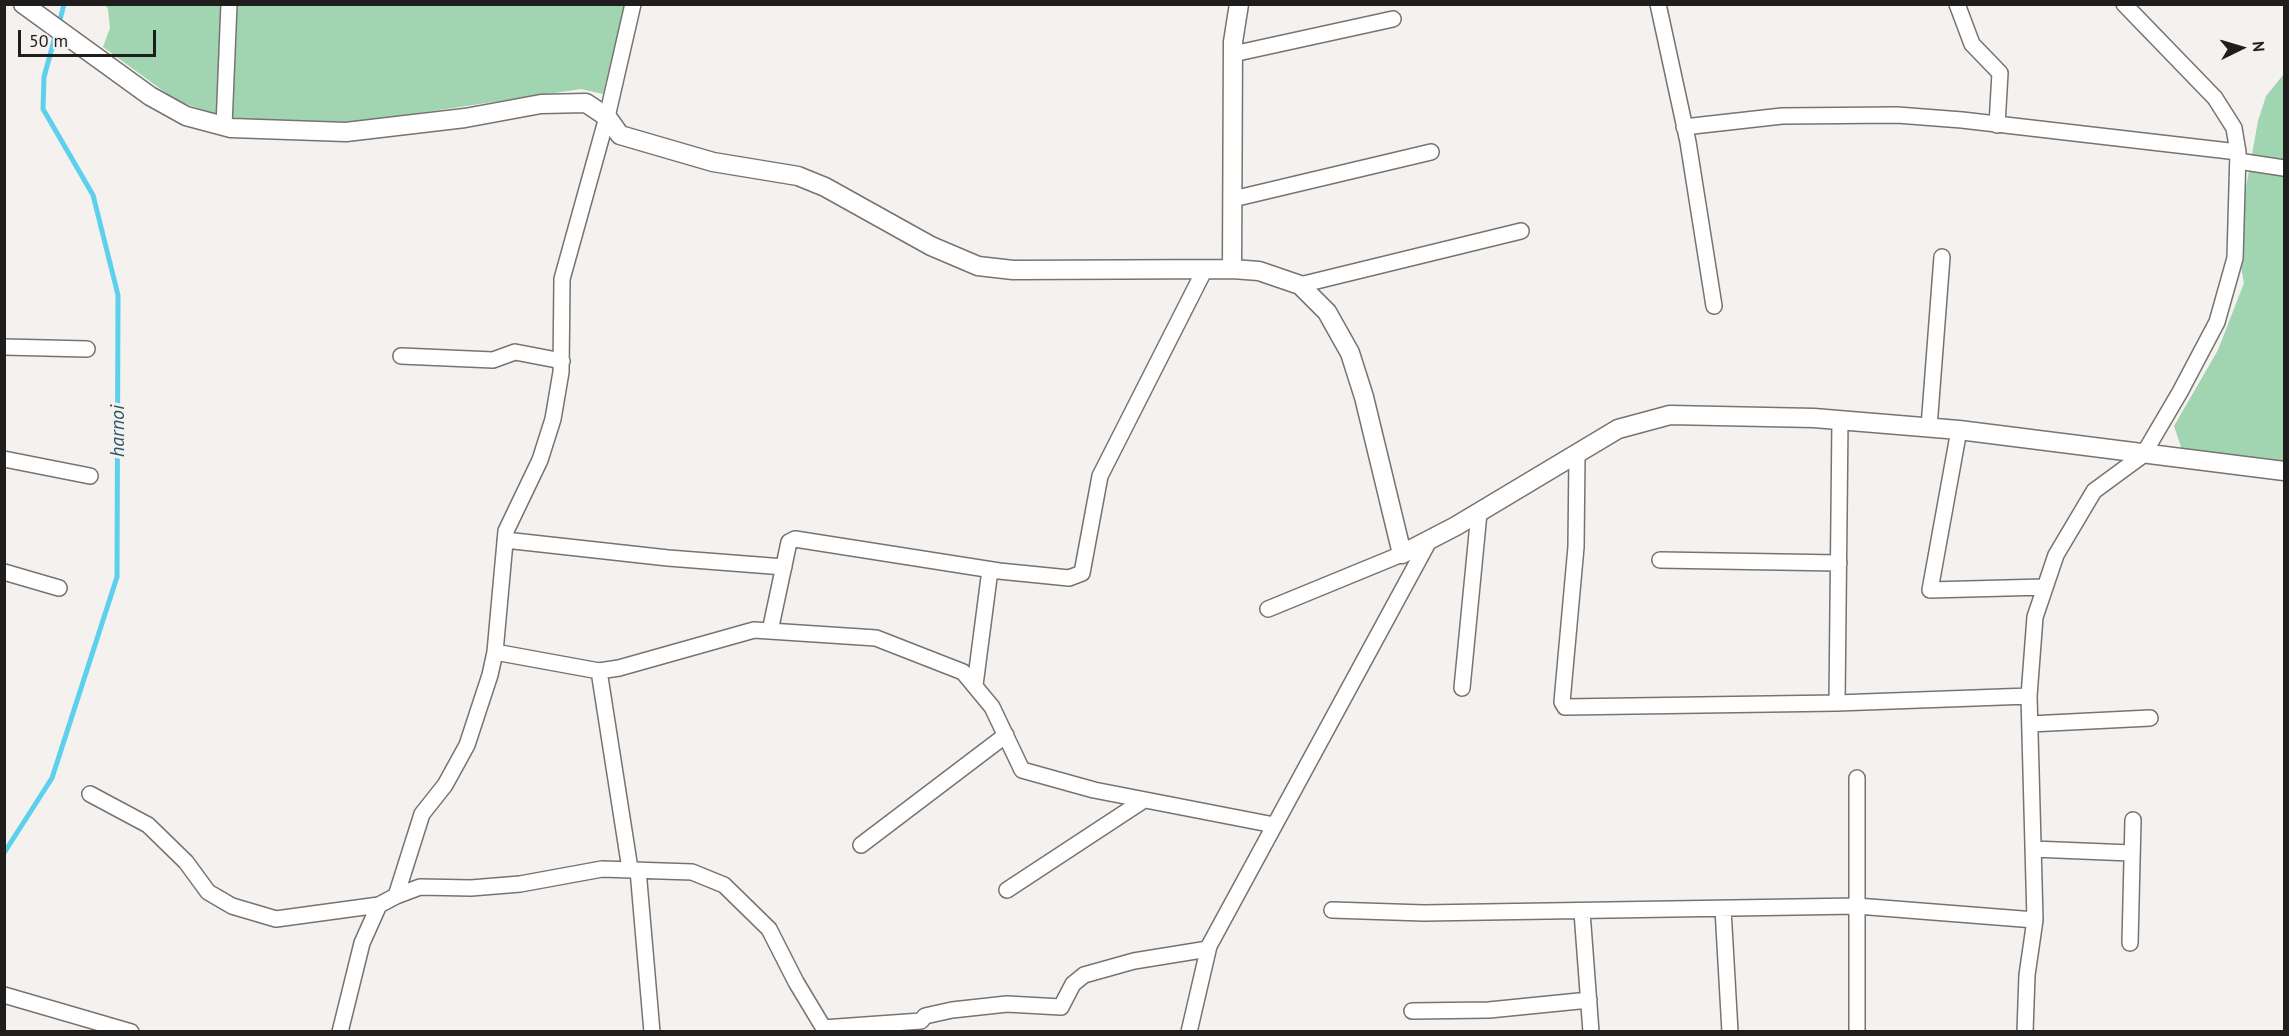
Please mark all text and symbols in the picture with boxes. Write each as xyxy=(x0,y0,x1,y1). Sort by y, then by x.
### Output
scale bar xyxy=(21,18,159,56)
north arrow xyxy=(2211,18,2271,78)
text: 50 m xyxy=(29,29,68,52)
text: N xyxy=(2249,40,2269,53)
water label: harnoi xyxy=(106,405,130,457)

